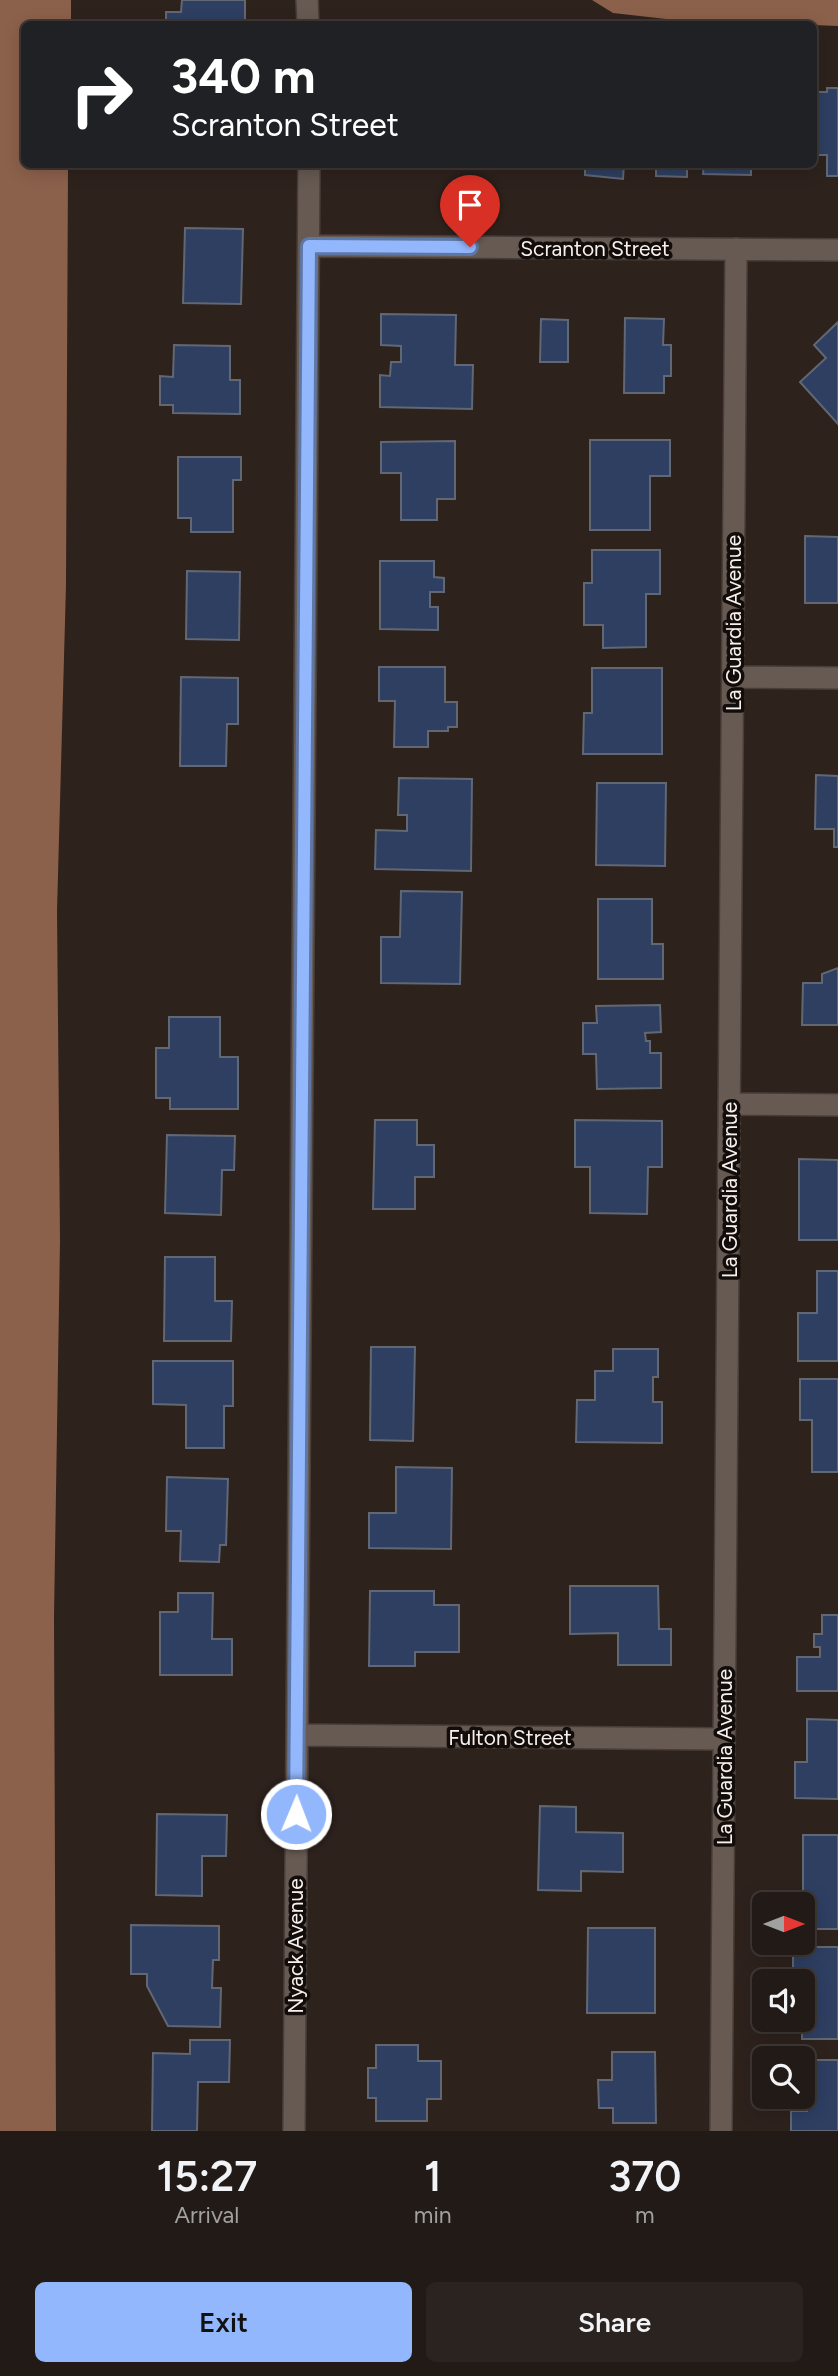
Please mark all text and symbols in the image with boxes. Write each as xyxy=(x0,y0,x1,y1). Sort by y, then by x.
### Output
text: 340 m xyxy=(171,46,315,105)
icon: right xyxy=(56,49,147,140)
text: Scranton Street xyxy=(171,106,399,144)
pin xyxy=(440,175,500,247)
icon: arrive xyxy=(451,186,489,224)
street label: Scranton Street xyxy=(520,236,670,261)
street label: La Guardia Avenue xyxy=(721,535,746,711)
street label: La Guardia Avenue xyxy=(717,1102,742,1278)
street label: La Guardia Avenue xyxy=(712,1669,737,1845)
street label: Fulton Street xyxy=(448,1725,572,1750)
position arrow xyxy=(259,1777,333,1851)
street label: Nyack Avenue xyxy=(283,1878,308,2014)
north arrow xyxy=(752,1892,816,1955)
map controls xyxy=(752,1892,815,2109)
button: sound xyxy=(752,1969,815,2032)
button: search xyxy=(752,2046,815,2109)
text: 15:27 xyxy=(157,2151,257,2202)
text: 1 xyxy=(424,2151,442,2202)
text: 370 xyxy=(608,2151,681,2202)
text: Arrival xyxy=(174,2201,239,2229)
text: min xyxy=(414,2201,452,2229)
text: m xyxy=(635,2201,655,2229)
button: Exit xyxy=(35,2282,412,2362)
button: Share xyxy=(426,2282,803,2362)

